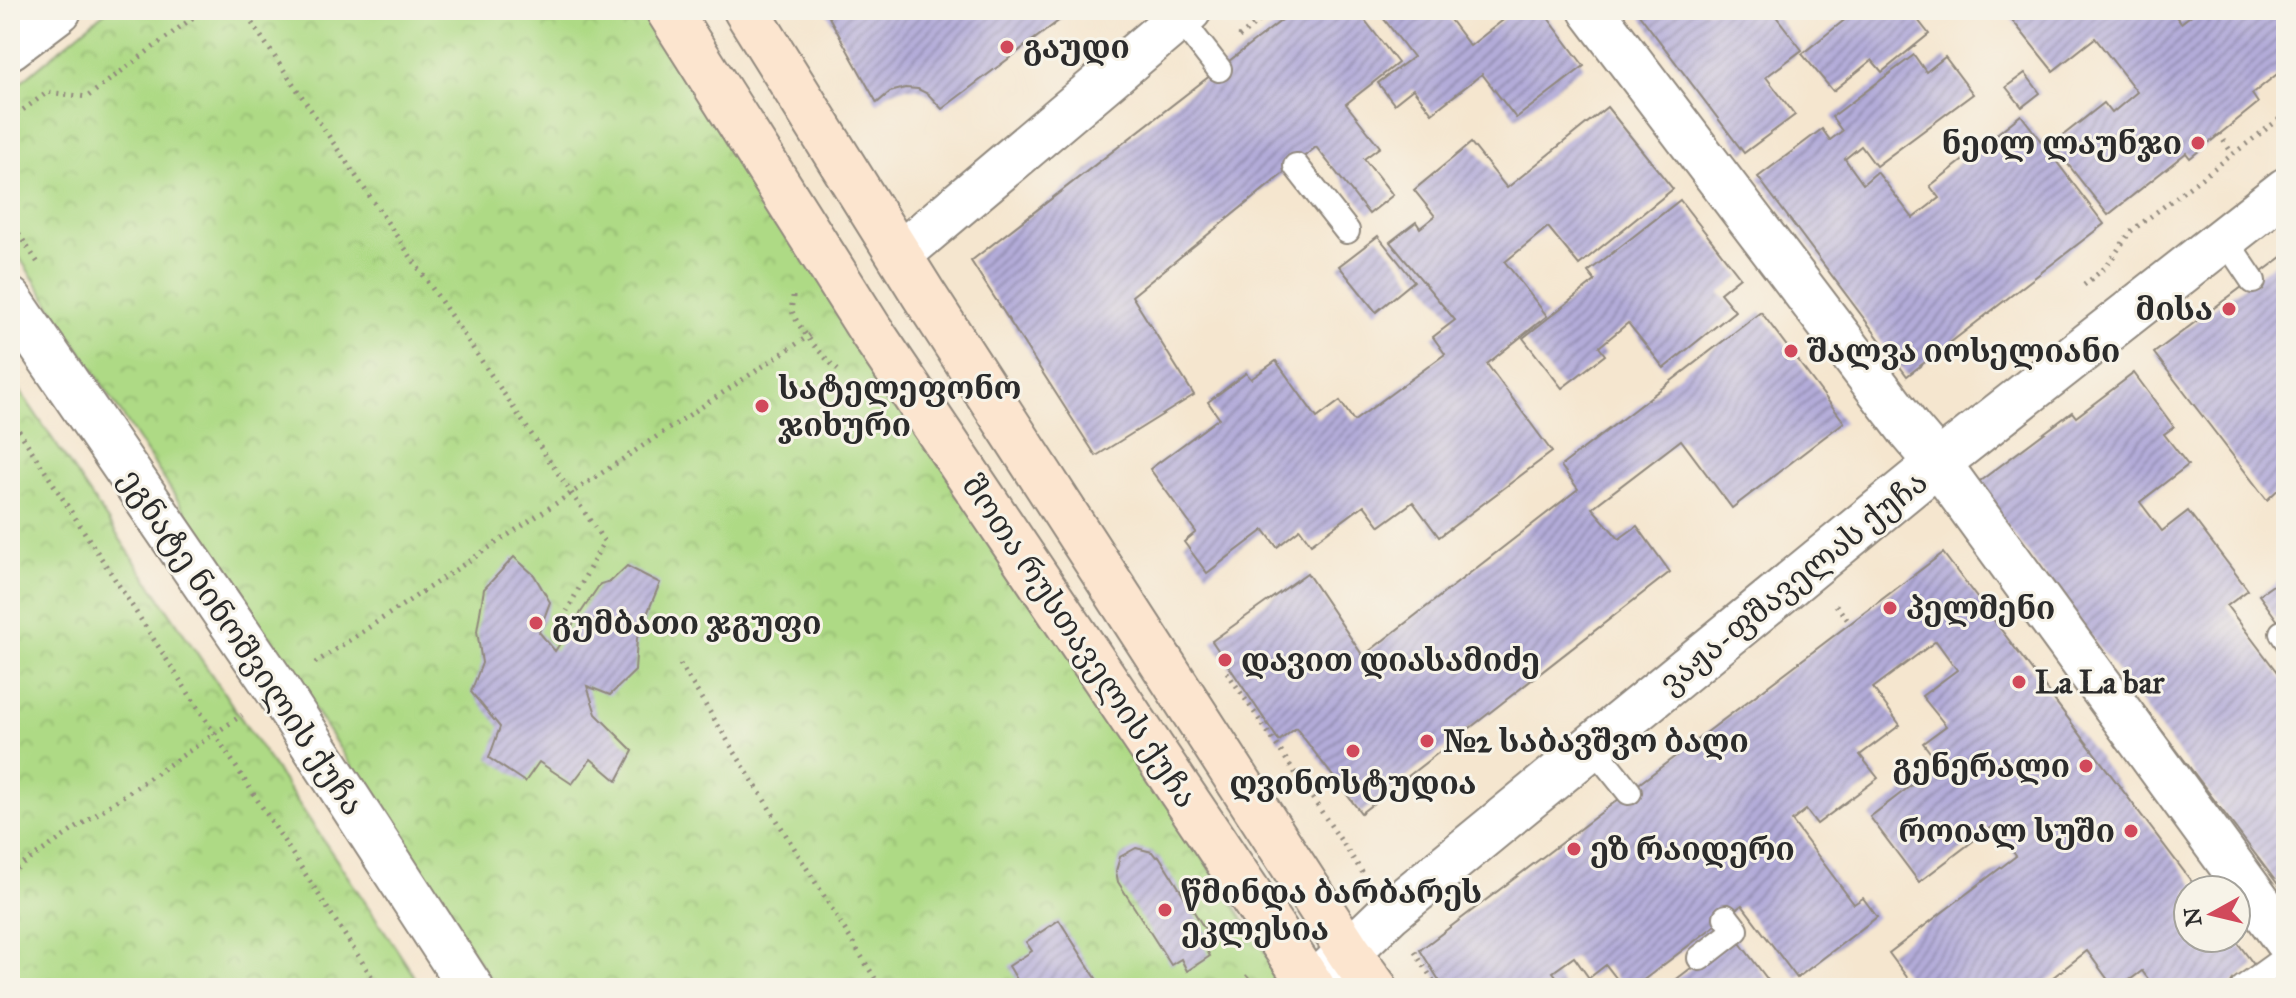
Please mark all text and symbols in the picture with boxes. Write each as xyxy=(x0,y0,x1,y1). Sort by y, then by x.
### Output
place label: გაუდი xyxy=(1023,28,1130,67)
marker: გაუდი xyxy=(998,38,1016,56)
place label: ნეილ ლაუნჯი xyxy=(1941,124,2182,163)
marker: ნეილ ლაუნჯი xyxy=(2189,134,2207,152)
place label: მისა xyxy=(2136,290,2213,329)
marker: მისა xyxy=(2220,300,2238,318)
place label: შალვა იოსელიანი xyxy=(1806,332,2120,371)
marker: შალვა იოსელიანი xyxy=(1782,342,1800,360)
place label: სატელეფონო ჯიხური xyxy=(778,369,1021,445)
marker: სატელეფონო ჯიხური xyxy=(753,397,771,415)
street label: ეგნატე ნინოშვილის ქუჩა xyxy=(111,462,372,823)
street label: ვაჟა-ფშაველას ქუჩა xyxy=(1651,462,1935,702)
street label: შოთა რუსთაველის ქუჩა xyxy=(953,467,1206,815)
place label: პელმენი xyxy=(1906,589,2055,628)
marker: პელმენი xyxy=(1881,599,1899,617)
place label: გუმბათი ჯგუფი xyxy=(552,604,821,643)
marker: გუმბათი ჯგუფი xyxy=(527,614,545,632)
place label: დავით დიასამიძე xyxy=(1241,641,1540,680)
marker: დავით დიასამიძე xyxy=(1216,651,1234,669)
place label: La La bar xyxy=(2035,663,2165,702)
marker: La La bar xyxy=(2010,673,2028,691)
place label: №2 საბავშვო ბაღი xyxy=(1443,722,1749,761)
marker: №2 საბავშვო ბაღი xyxy=(1418,732,1436,750)
marker: ღვინოსტუდია xyxy=(1344,742,1362,760)
place label: გენერალი xyxy=(1893,747,2070,786)
marker: გენერალი xyxy=(2077,757,2095,775)
place label: ღვინოსტუდია xyxy=(1229,764,1477,803)
place label: როიალ სუში xyxy=(1899,812,2115,851)
marker: როიალ სუში xyxy=(2122,822,2140,840)
place label: ეზ რაიდერი xyxy=(1590,830,1795,869)
marker: ეზ რაიდერი xyxy=(1565,840,1583,858)
place label: წმინდა ბარბარეს ეკლესია xyxy=(1181,873,1482,949)
north arrow xyxy=(2172,874,2252,954)
marker: წმინდა ბარბარეს ეკლესია xyxy=(1156,901,1174,919)
text: N xyxy=(2178,905,2207,928)

